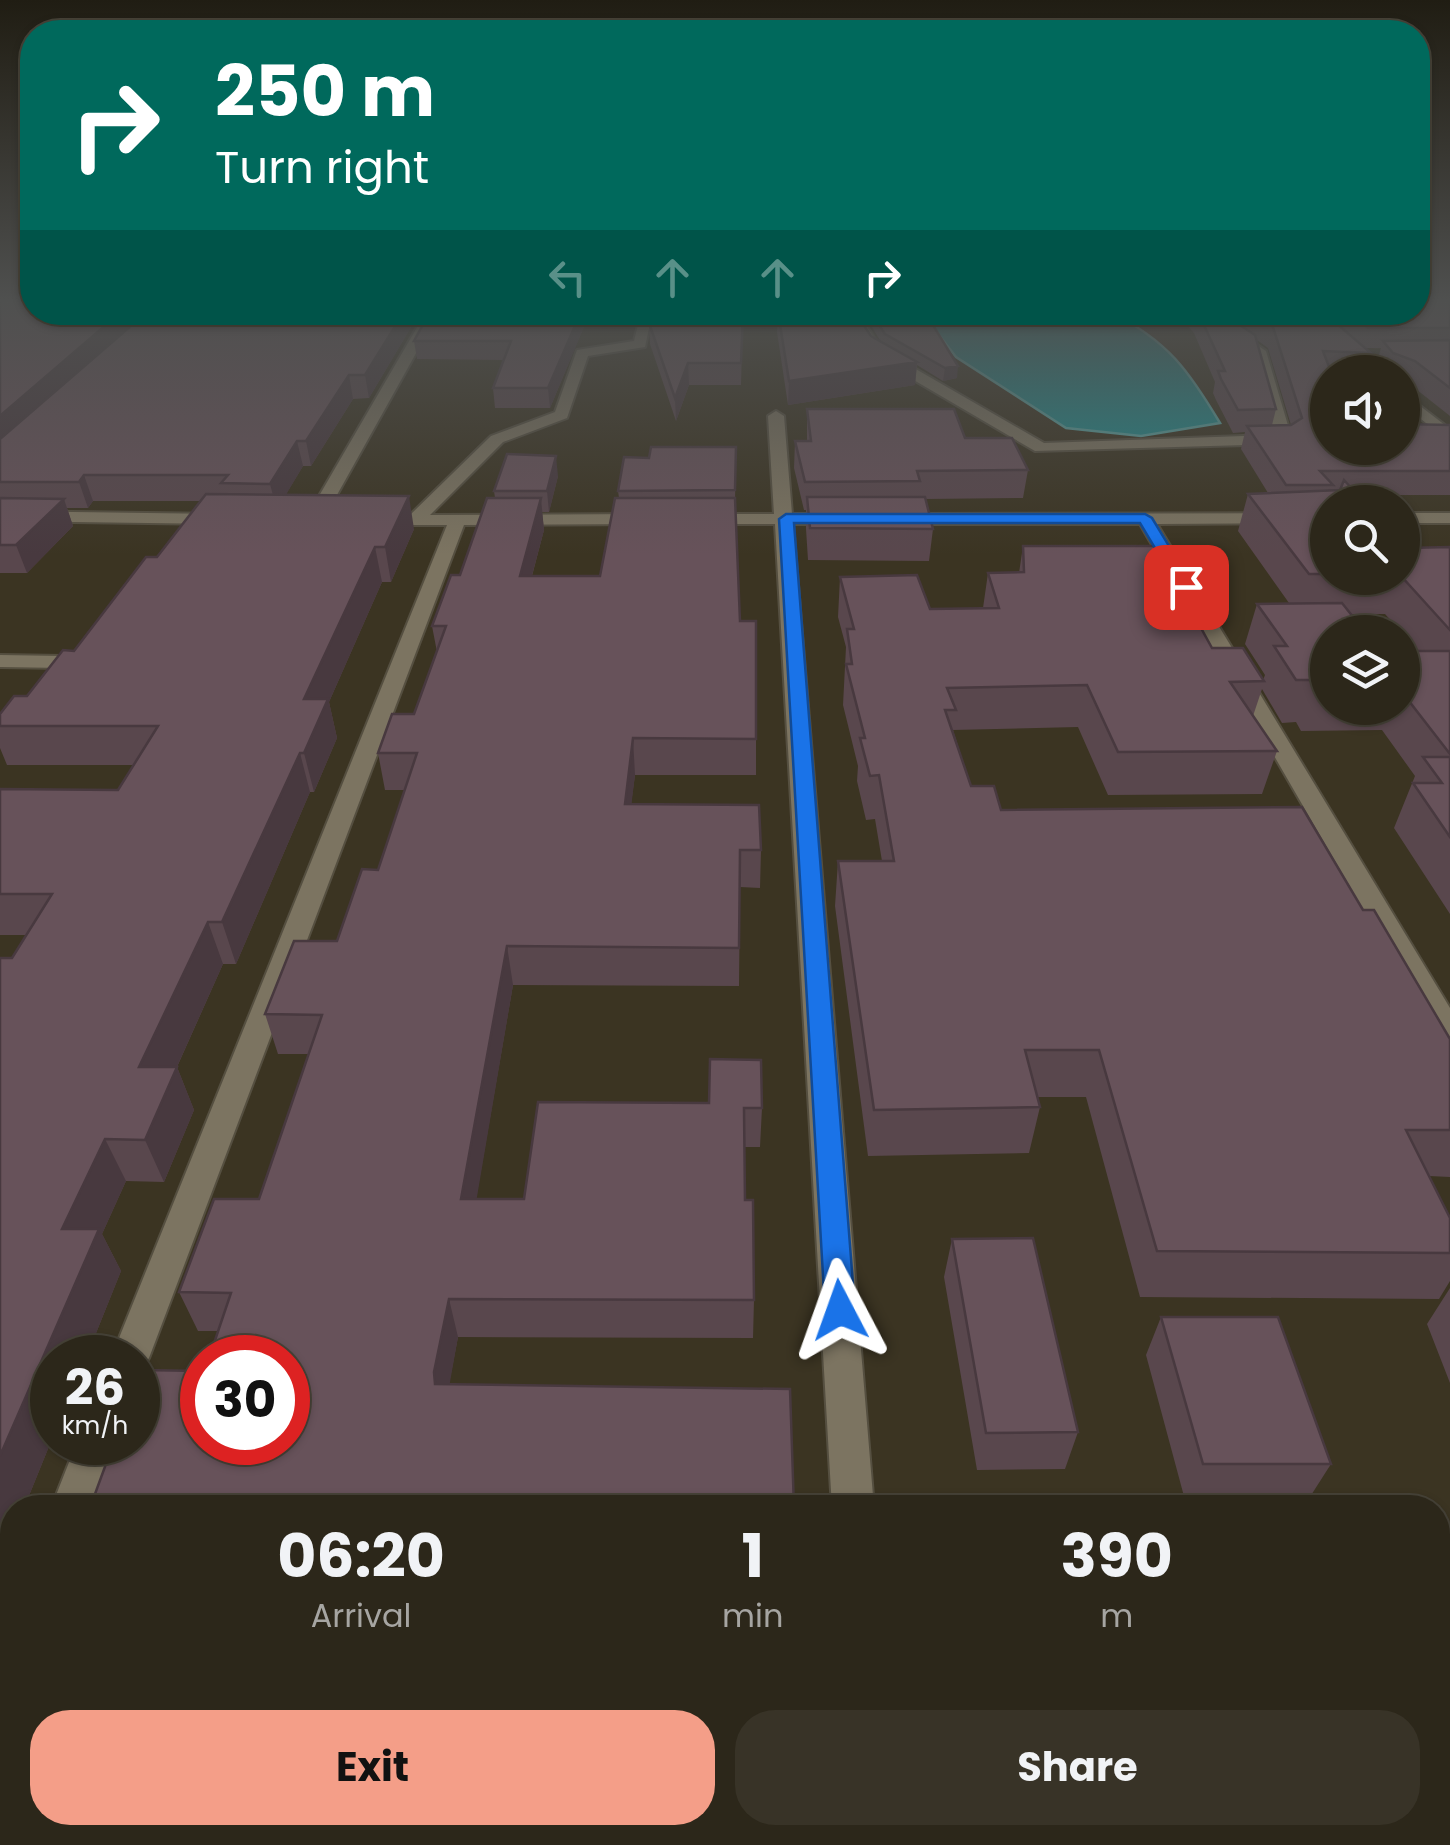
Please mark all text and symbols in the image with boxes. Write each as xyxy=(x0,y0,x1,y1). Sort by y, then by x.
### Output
text: 250 m xyxy=(215,42,435,141)
icon: right xyxy=(50,60,180,190)
text: Turn right xyxy=(215,136,429,199)
icon: left xyxy=(540,250,595,305)
icon: ahead xyxy=(645,250,700,305)
icon: ahead xyxy=(750,250,805,305)
icon: right xyxy=(855,250,910,305)
map controls xyxy=(1310,355,1420,725)
button: sound xyxy=(1310,355,1420,465)
button: search xyxy=(1310,485,1420,595)
pin xyxy=(1144,545,1229,630)
icon: arrive xyxy=(1159,560,1214,615)
button: layers xyxy=(1310,615,1420,725)
position arrow xyxy=(788,1258,892,1362)
speed limit sign: 30 xyxy=(180,1335,310,1465)
text: 26 xyxy=(65,1352,125,1423)
text: km/h xyxy=(62,1408,128,1443)
text: 06:20 xyxy=(277,1514,445,1598)
text: 1 xyxy=(741,1514,764,1598)
text: 390 xyxy=(1061,1514,1173,1598)
text: Arrival xyxy=(311,1593,411,1638)
text: min xyxy=(722,1593,783,1638)
text: m xyxy=(1100,1593,1133,1638)
button: Exit xyxy=(30,1710,715,1825)
button: Share xyxy=(735,1710,1420,1825)

